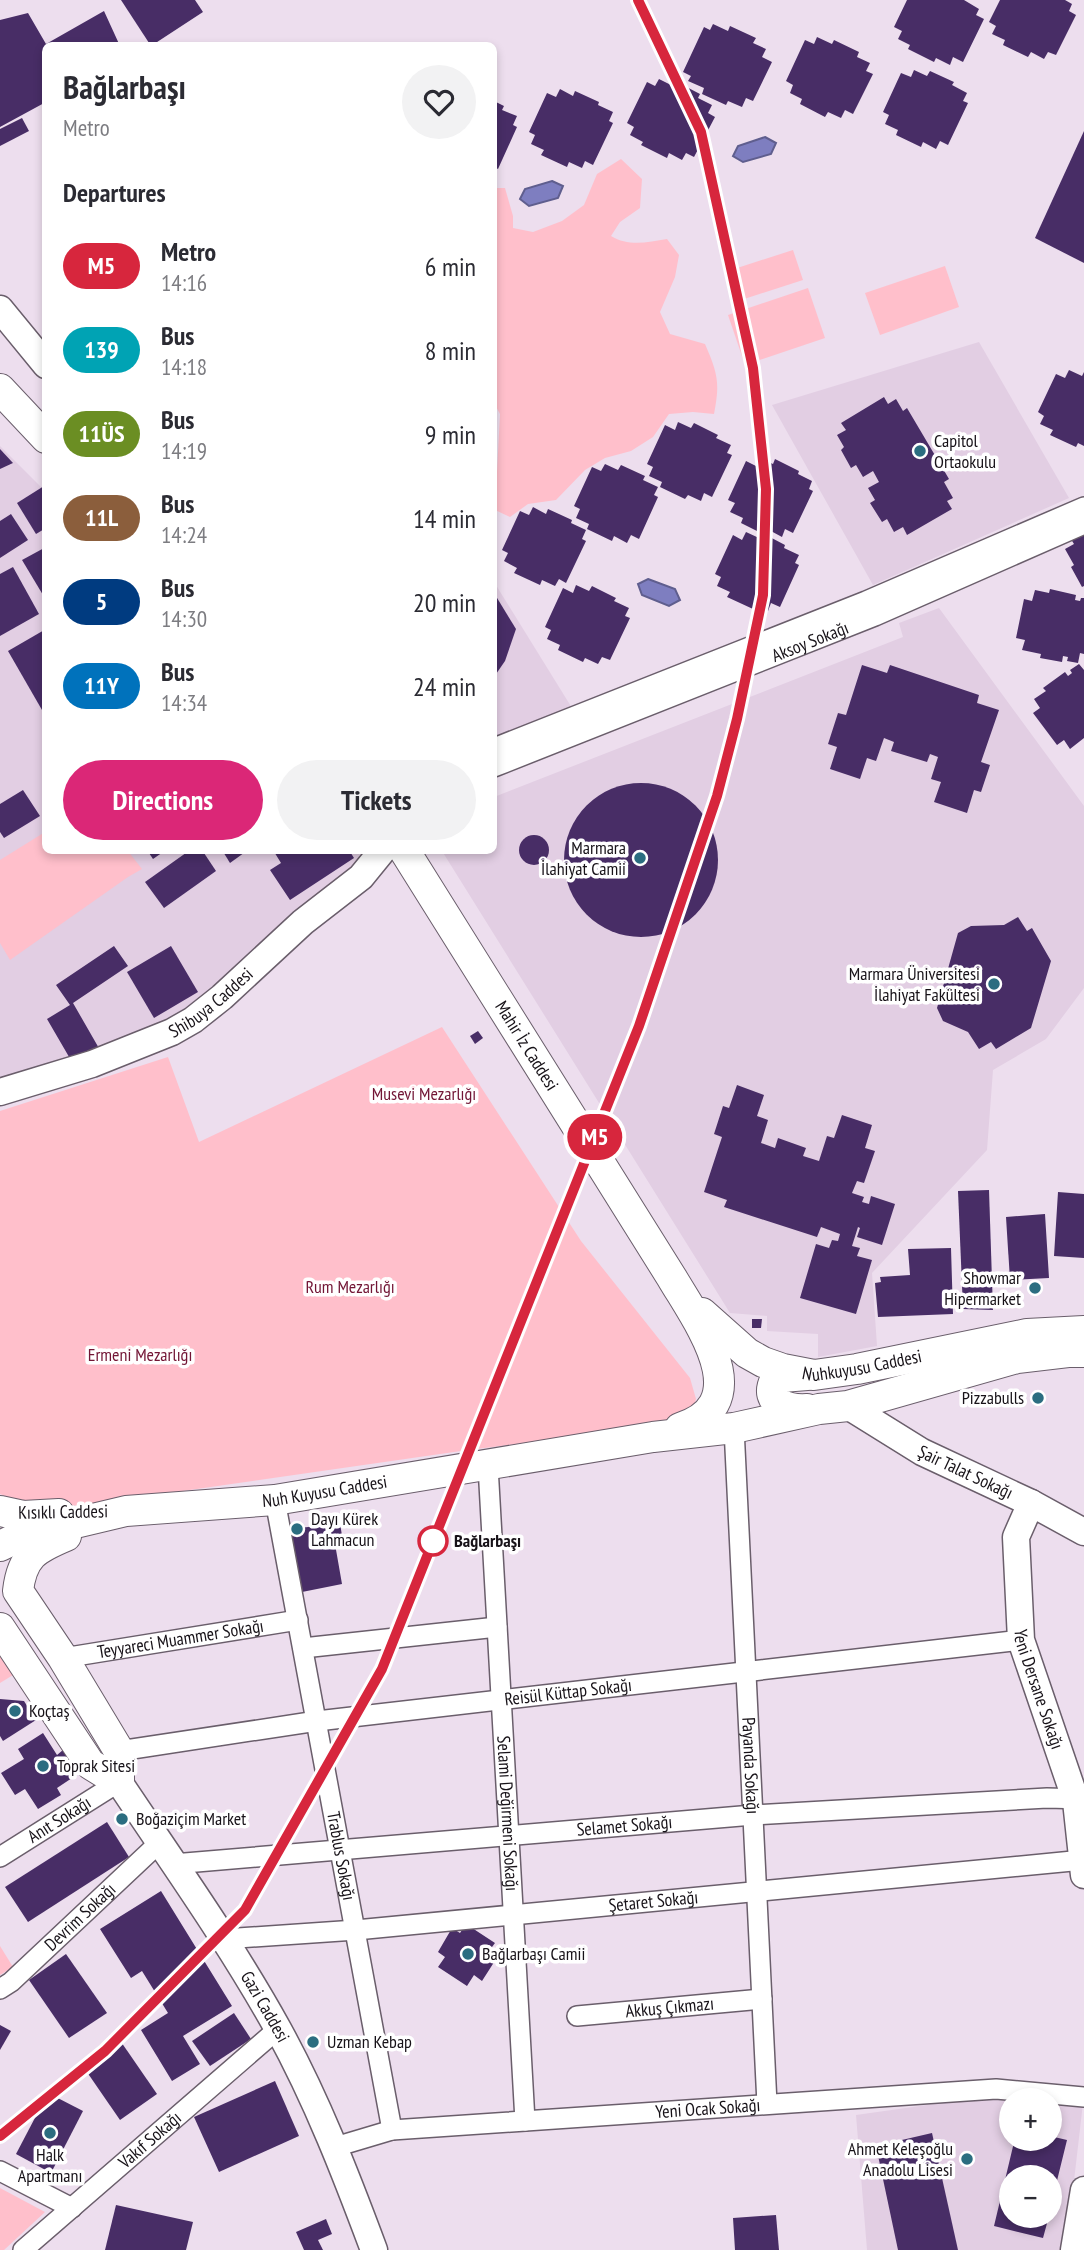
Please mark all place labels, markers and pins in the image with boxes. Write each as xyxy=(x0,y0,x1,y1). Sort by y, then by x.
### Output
place label: Capitol Ortaokulu xyxy=(934,429,996,473)
marker: Capitol Ortaokulu xyxy=(912,443,928,459)
place label: Marmara İlahiyat Camii xyxy=(541,836,626,880)
marker: Marmara İlahiyat Camii xyxy=(632,850,648,866)
place label: Marmara Üniversitesi İlahiyat Fakültesi xyxy=(849,962,980,1006)
marker: Marmara Üniversitesi İlahiyat Fakültesi xyxy=(986,976,1002,992)
place label: Showmar Hipermarket xyxy=(944,1266,1021,1310)
marker: Showmar Hipermarket xyxy=(1027,1280,1043,1296)
place label: Pizzabulls xyxy=(962,1386,1024,1409)
marker: Pizzabulls xyxy=(1030,1390,1046,1406)
place label: Dayı Kürek Lahmacun xyxy=(311,1507,378,1551)
marker: Dayı Kürek Lahmacun xyxy=(289,1521,305,1537)
marker: Bağlarbaşı xyxy=(418,1526,448,1556)
place label: Bağlarbaşı xyxy=(454,1529,521,1552)
place label: Koçtaş xyxy=(29,1699,70,1722)
marker: Koçtaş xyxy=(7,1703,23,1719)
place label: Toprak Sitesi xyxy=(57,1754,135,1777)
marker: Toprak Sitesi xyxy=(35,1758,51,1774)
place label: Boğaziçim Market xyxy=(136,1807,246,1830)
marker: Boğaziçim Market xyxy=(114,1811,130,1827)
place label: Bağlarbaşı Camii xyxy=(482,1942,585,1965)
marker: Bağlarbaşı Camii xyxy=(460,1946,476,1962)
place label: Uzman Kebap xyxy=(327,2030,412,2053)
marker: Uzman Kebap xyxy=(305,2034,321,2050)
marker: Halk Apartmanı xyxy=(42,2125,58,2141)
place label: Ahmet Keleşoğlu Anadolu Lisesi xyxy=(848,2137,953,2181)
place label: Halk Apartmanı xyxy=(18,2143,82,2187)
marker: Ahmet Keleşoğlu Anadolu Lisesi xyxy=(959,2151,975,2167)

